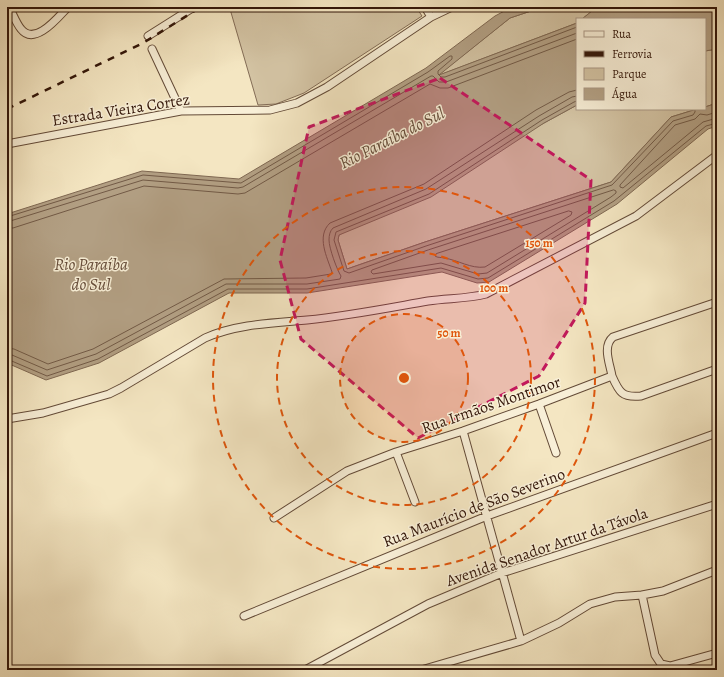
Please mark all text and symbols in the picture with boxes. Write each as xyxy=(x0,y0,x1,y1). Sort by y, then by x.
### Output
legend xyxy=(576,18,706,110)
text: Rua xyxy=(612,26,631,42)
text: Ferrovia xyxy=(612,46,653,62)
text: Parque xyxy=(612,66,647,82)
text: Água xyxy=(611,86,638,102)
street label: Estrada Vieira Cortez xyxy=(50,88,192,132)
water label: Rio Paraíba do Sul xyxy=(335,101,449,174)
text: 150 m xyxy=(525,235,553,251)
water label: Rio Paraíba do Sul xyxy=(54,253,128,296)
text: 100 m xyxy=(480,280,508,296)
text: 50 m xyxy=(437,325,461,341)
centre of rings xyxy=(397,371,411,385)
street label: Rua Irmãos Montimor xyxy=(418,371,564,439)
street label: Rua Maurício de São Severino xyxy=(380,463,568,553)
street label: Avenida Senador Artur da Távola xyxy=(442,502,651,592)

